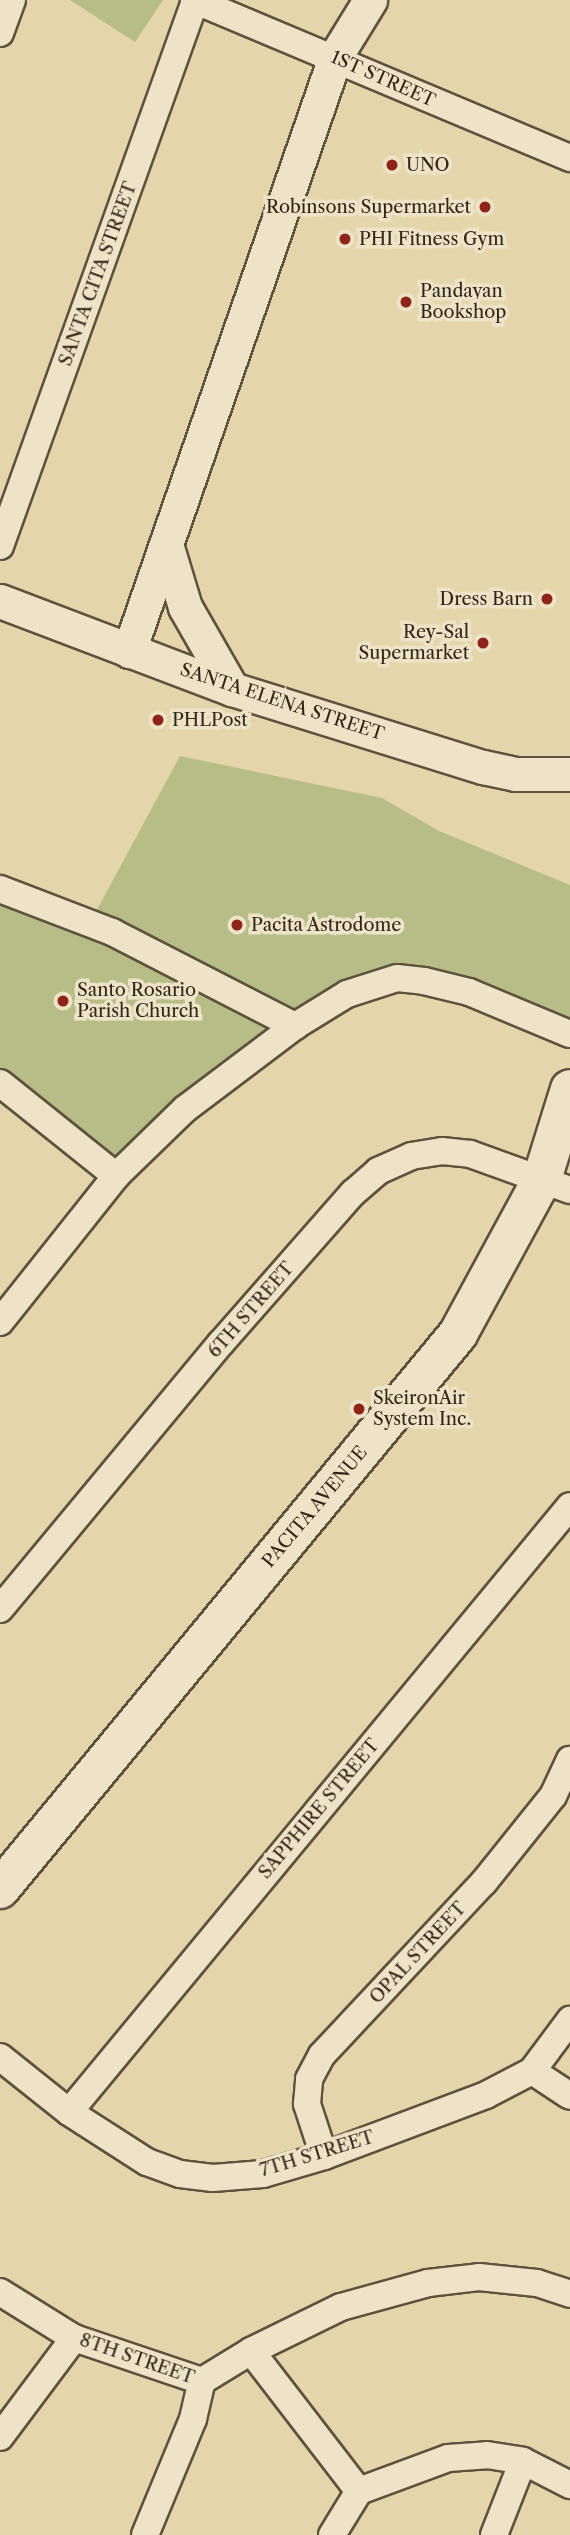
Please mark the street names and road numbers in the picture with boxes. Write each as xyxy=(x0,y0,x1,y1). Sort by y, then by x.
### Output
street label: 1ST STREET xyxy=(327,46,439,112)
street label: SANTA CITA STREET xyxy=(54,178,142,370)
street label: SANTA ELENA STREET xyxy=(177,659,387,745)
street label: 6TH STREET xyxy=(204,1258,298,1362)
street label: PACITA AVENUE xyxy=(258,1441,372,1573)
street label: SAPPHIRE STREET xyxy=(254,1735,384,1883)
street label: OPAL STREET xyxy=(365,1898,471,2008)
street label: 7TH STREET xyxy=(257,2126,377,2182)
street label: 8TH STREET xyxy=(77,2329,197,2389)

